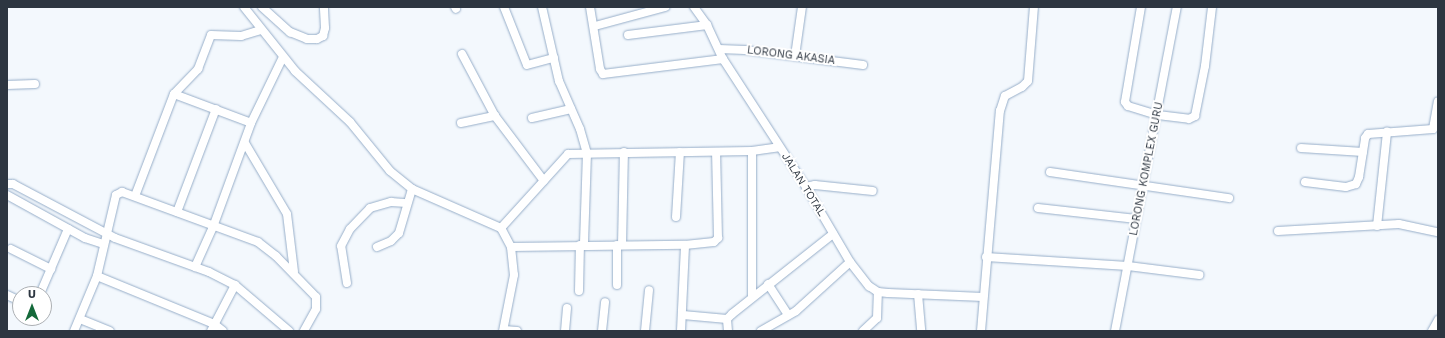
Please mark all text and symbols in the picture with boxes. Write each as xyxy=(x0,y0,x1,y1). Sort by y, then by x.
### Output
street label: LORONG AKASIA xyxy=(746,44,836,68)
street label: LORONG KOMPLEX GURU xyxy=(1128,101,1166,237)
street label: JALAN TOTAL xyxy=(778,151,828,219)
north arrow xyxy=(12,286,52,326)
text: U xyxy=(28,288,36,301)

